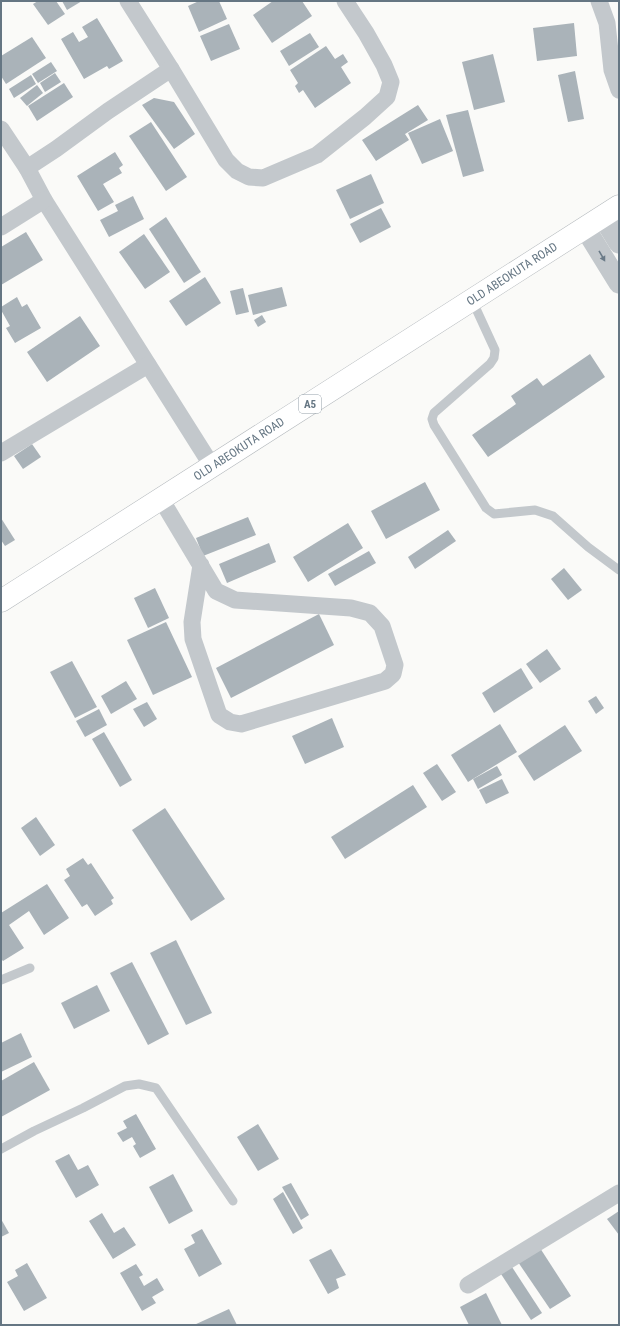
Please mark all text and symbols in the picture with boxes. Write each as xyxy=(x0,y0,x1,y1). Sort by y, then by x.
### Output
street label: OLD ABEOKUTA ROAD xyxy=(464,239,560,309)
one-way arrow xyxy=(598,250,605,262)
road number: A5 xyxy=(299,395,321,413)
street label: OLD ABEOKUTA ROAD xyxy=(191,414,287,484)

